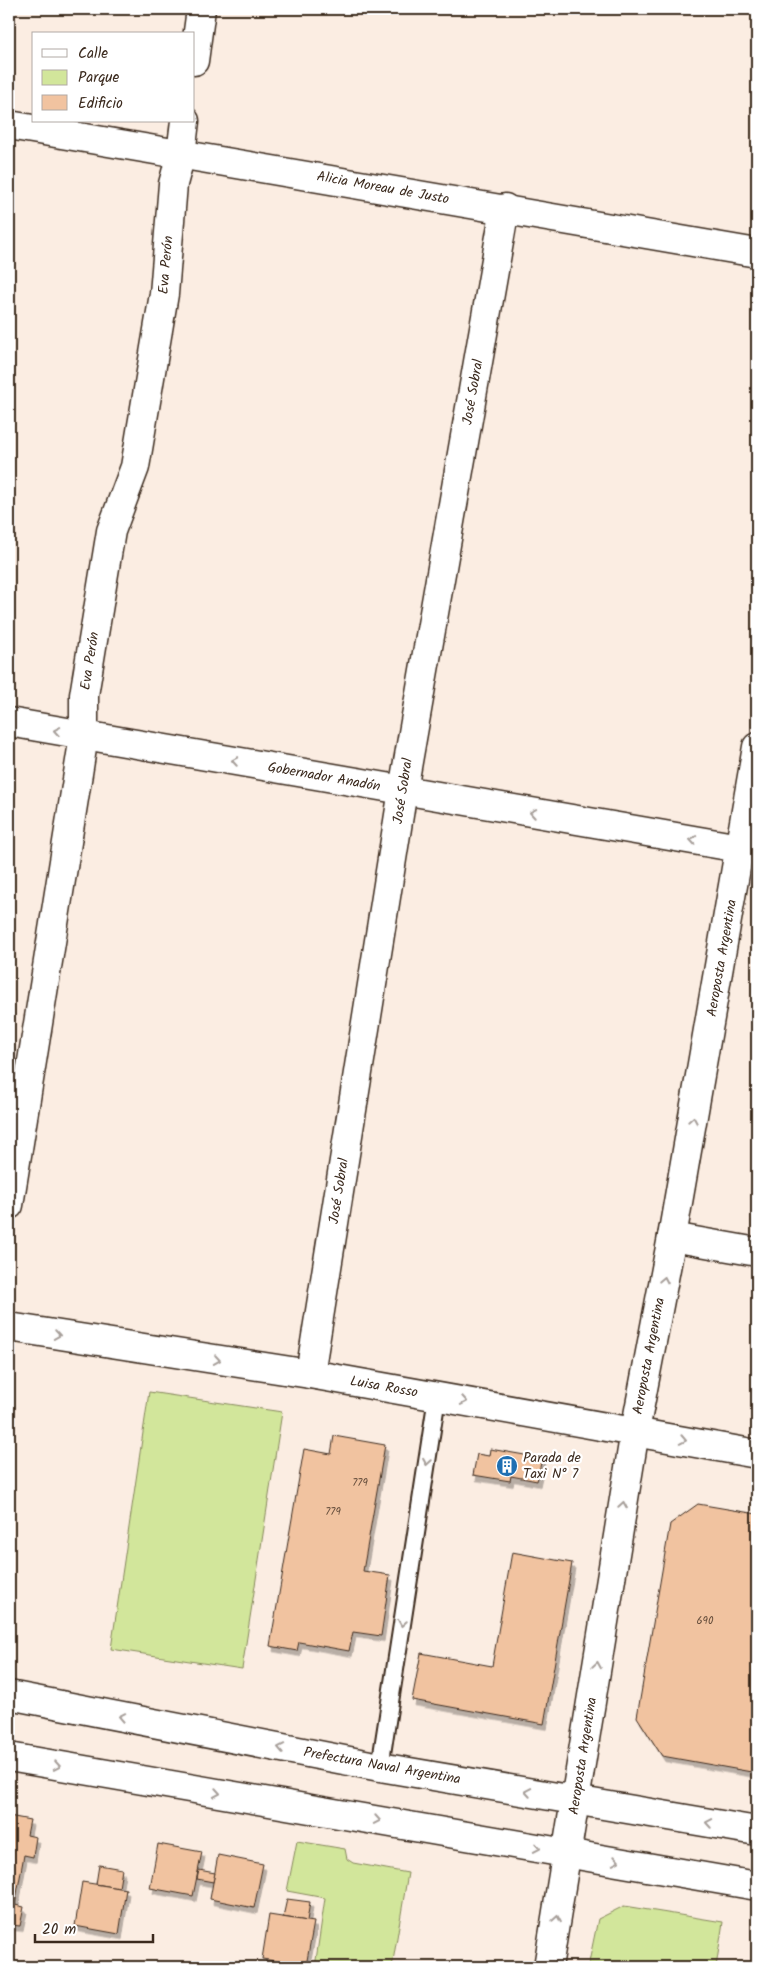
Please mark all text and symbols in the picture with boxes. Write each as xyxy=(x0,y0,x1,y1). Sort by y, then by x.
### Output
legend xyxy=(32,32,195,122)
text: Calle xyxy=(78,42,108,66)
text: Parque xyxy=(78,66,119,90)
text: Edificio xyxy=(78,92,123,116)
street label: Alicia Moreau de Justo xyxy=(315,166,451,210)
street label: Eva Perón xyxy=(152,235,180,295)
street label: José Sobral xyxy=(456,357,490,427)
street label: Eva Perón xyxy=(75,630,105,692)
one-way arrow xyxy=(53,726,62,736)
street label: Gobernador Anadón xyxy=(266,756,382,798)
street label: José Sobral xyxy=(387,756,419,825)
one-way arrow xyxy=(230,757,239,767)
one-way arrow xyxy=(529,808,537,818)
one-way arrow xyxy=(689,836,697,846)
street label: Aeroposta Argentina xyxy=(701,898,743,1018)
one-way arrow xyxy=(687,1116,697,1124)
street label: José Sobral xyxy=(323,1156,355,1225)
one-way arrow xyxy=(658,1276,669,1284)
street label: Aeroposta Argentina xyxy=(627,1296,671,1416)
one-way arrow xyxy=(53,1329,61,1340)
one-way arrow xyxy=(214,1354,222,1365)
street label: Luisa Rosso xyxy=(348,1370,420,1404)
one-way arrow xyxy=(460,1396,468,1406)
one-way arrow xyxy=(679,1434,687,1445)
place label: Parada de Taxi N° 7 xyxy=(523,1447,582,1485)
building icon: Parada de Taxi N° 7 xyxy=(495,1454,519,1478)
one-way arrow xyxy=(422,1458,432,1466)
house number: 779 xyxy=(352,1474,368,1492)
one-way arrow xyxy=(618,1501,628,1509)
house number: 779 xyxy=(325,1503,341,1521)
house number: 690 xyxy=(697,1612,714,1630)
one-way arrow xyxy=(397,1619,408,1627)
one-way arrow xyxy=(592,1661,602,1670)
street label: Aeroposta Argentina xyxy=(563,1696,603,1816)
one-way arrow xyxy=(117,1712,126,1723)
street label: Prefectura Naval Argentina xyxy=(302,1741,462,1791)
one-way arrow xyxy=(277,1743,286,1754)
one-way arrow xyxy=(52,1760,61,1770)
one-way arrow xyxy=(213,1787,221,1798)
one-way arrow xyxy=(523,1787,532,1797)
one-way arrow xyxy=(373,1815,382,1825)
one-way arrow xyxy=(705,1818,714,1828)
one-way arrow xyxy=(533,1842,542,1852)
one-way arrow xyxy=(612,1856,620,1866)
scale bar xyxy=(35,1911,152,1943)
one-way arrow xyxy=(551,1915,561,1924)
text: 20 m xyxy=(42,1918,76,1942)

